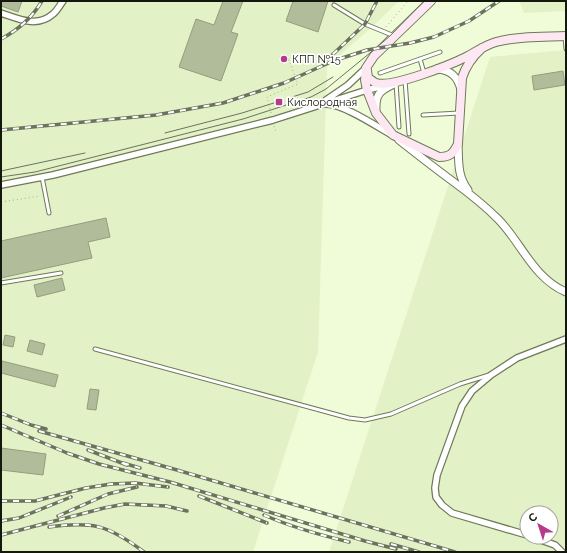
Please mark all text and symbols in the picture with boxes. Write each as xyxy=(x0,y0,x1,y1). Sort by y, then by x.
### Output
place label: КПП №15 xyxy=(292,53,341,66)
marker: КПП №15 xyxy=(279,54,289,64)
place label: Кислородная xyxy=(287,96,357,109)
marker: Кислородная xyxy=(274,97,284,107)
north arrow xyxy=(519,505,559,545)
text: С xyxy=(526,510,540,525)

